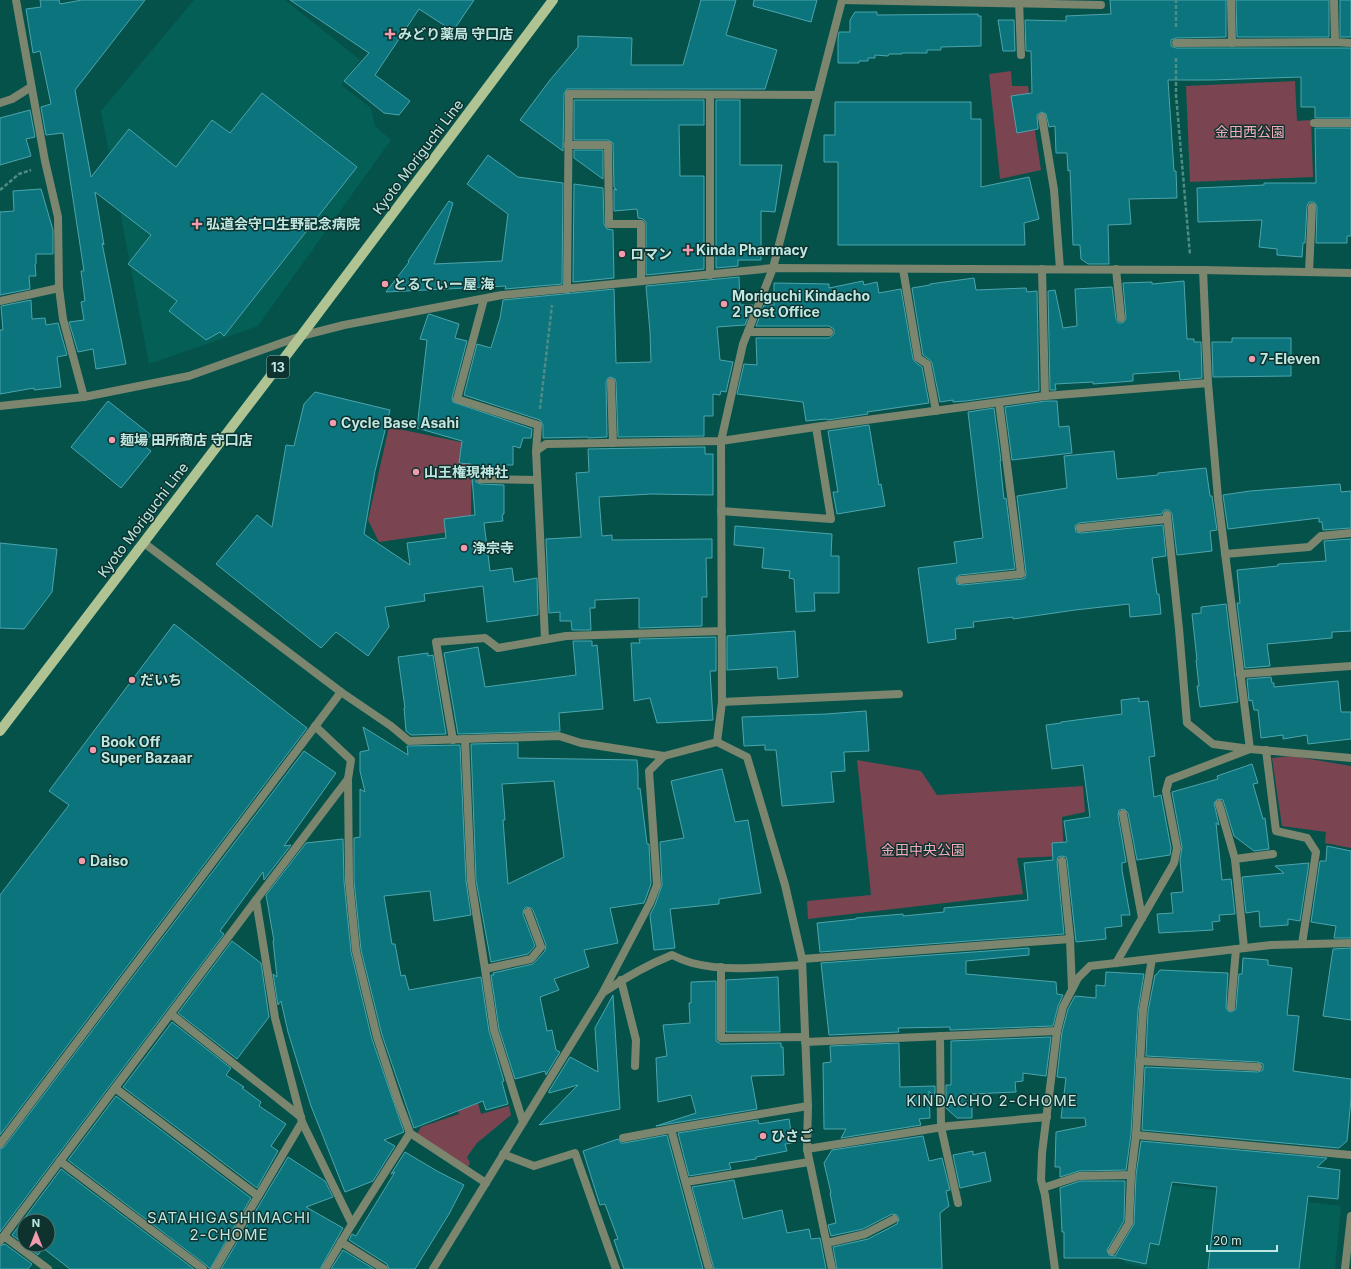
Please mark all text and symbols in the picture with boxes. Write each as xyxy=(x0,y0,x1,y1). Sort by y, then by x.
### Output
place label: みどり薬局 守口店 xyxy=(398,25,513,42)
marker: みどり薬局 守口店 xyxy=(385,29,395,39)
street label: Kyoto Moriguchi Line xyxy=(369,96,466,218)
park label: 金田西公園 xyxy=(1215,123,1285,140)
place label: 弘道会守口生野記念病院 xyxy=(206,215,360,232)
marker: 弘道会守口生野記念病院 xyxy=(191,218,203,230)
place label: Kinda Pharmacy xyxy=(696,241,809,258)
place label: ロマン xyxy=(630,245,672,262)
marker: Kinda Pharmacy xyxy=(683,245,693,255)
marker: ロマン xyxy=(617,249,627,259)
place label: とるてぃー屋 海 xyxy=(393,275,494,292)
marker: とるてぃー屋 海 xyxy=(380,279,390,289)
place label: Moriguchi Kindacho 2 Post Office xyxy=(732,287,870,320)
marker: Moriguchi Kindacho 2 Post Office xyxy=(719,299,729,309)
place label: 7-Eleven xyxy=(1260,350,1320,367)
marker: 7-Eleven xyxy=(1247,354,1257,364)
road number: 13 xyxy=(267,356,289,378)
place label: Cycle Base Asahi xyxy=(341,414,459,431)
marker: Cycle Base Asahi xyxy=(328,418,338,428)
place label: 麺場 田所商店 守口店 xyxy=(120,431,253,448)
marker: 麺場 田所商店 守口店 xyxy=(107,435,117,445)
street label: Kyoto Moriguchi Line xyxy=(94,459,191,581)
place label: 山王権現神社 xyxy=(424,463,508,480)
marker: 山王権現神社 xyxy=(411,467,421,477)
place label: 浄宗寺 xyxy=(472,539,514,556)
marker: 浄宗寺 xyxy=(459,543,469,553)
place label: だいち xyxy=(140,671,182,688)
marker: だいち xyxy=(127,675,137,685)
place label: Book Off Super Bazaar xyxy=(101,733,193,766)
marker: Book Off Super Bazaar xyxy=(88,745,98,755)
park label: 金田中央公園 xyxy=(881,841,965,858)
place label: Daiso xyxy=(90,852,129,869)
marker: Daiso xyxy=(77,856,87,866)
district label: KINDACHO 2-CHOME xyxy=(906,1091,1078,1110)
place label: ひさご xyxy=(771,1127,813,1144)
marker: ひさご xyxy=(758,1131,768,1141)
district label: SATAHIGASHIMACHI 2-CHOME xyxy=(147,1208,311,1244)
north arrow xyxy=(16,1213,56,1253)
text: N xyxy=(32,1216,40,1230)
scale bar xyxy=(1207,1227,1277,1253)
text: 20 m xyxy=(1213,1233,1242,1248)

